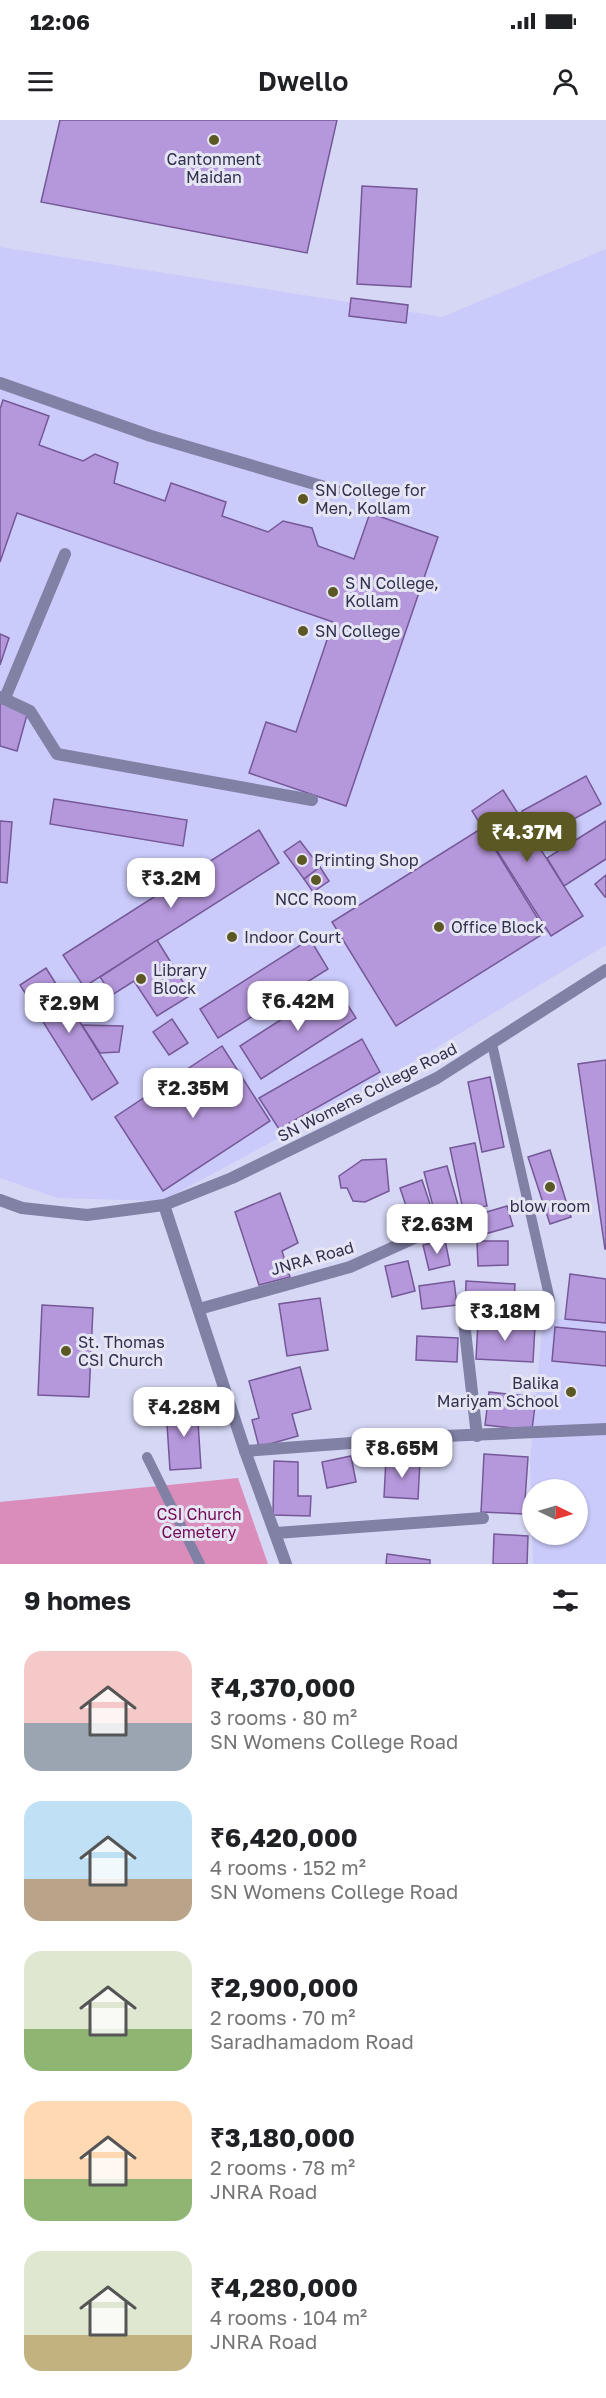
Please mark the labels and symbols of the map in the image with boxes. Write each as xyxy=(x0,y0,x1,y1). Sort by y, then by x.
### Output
marker: Cantonment Maidan xyxy=(207,133,221,147)
place label: Cantonment Maidan xyxy=(167,149,261,187)
place label: SN College for Men, Kollam xyxy=(315,480,426,518)
marker: SN College for Men, Kollam xyxy=(296,492,310,506)
place label: S N College, Kollam xyxy=(345,573,439,611)
marker: S N College, Kollam xyxy=(326,585,340,599)
place label: SN College xyxy=(315,621,400,641)
marker: SN College xyxy=(296,624,310,638)
pin: ₹4.37M xyxy=(478,812,576,863)
place label: Printing Shop xyxy=(314,850,419,870)
marker: Printing Shop xyxy=(295,853,309,867)
pin: ₹3.2M xyxy=(129,858,213,909)
marker: NCC Room xyxy=(309,873,323,887)
place label: NCC Room xyxy=(275,889,357,909)
place label: Office Block xyxy=(451,917,544,937)
marker: Office Block xyxy=(432,920,446,934)
place label: Indoor Court xyxy=(244,927,341,947)
marker: Indoor Court xyxy=(225,930,239,944)
place label: Library Block xyxy=(153,960,207,998)
marker: Library Block xyxy=(134,972,148,986)
pin: ₹6.42M xyxy=(249,981,347,1032)
pin: ₹2.9M xyxy=(27,983,111,1034)
street label: SN Womens College Road xyxy=(274,1038,460,1146)
pin: ₹2.35M xyxy=(144,1068,242,1119)
marker: blow room xyxy=(543,1180,557,1194)
place label: blow room xyxy=(510,1196,590,1216)
pin: ₹2.63M xyxy=(388,1204,486,1255)
street label: JNRA Road xyxy=(268,1237,356,1279)
pin: ₹3.18M xyxy=(456,1291,554,1342)
place label: St. Thomas CSI Church xyxy=(78,1332,165,1370)
marker: St. Thomas CSI Church xyxy=(59,1344,73,1358)
place label: Balika Mariyam School xyxy=(437,1373,559,1411)
marker: Balika Mariyam School xyxy=(564,1385,578,1399)
pin: ₹4.28M xyxy=(135,1387,233,1438)
pin: ₹8.65M xyxy=(353,1428,451,1479)
north arrow xyxy=(522,1479,588,1545)
park label: CSI Church Cemetery xyxy=(156,1504,242,1542)

